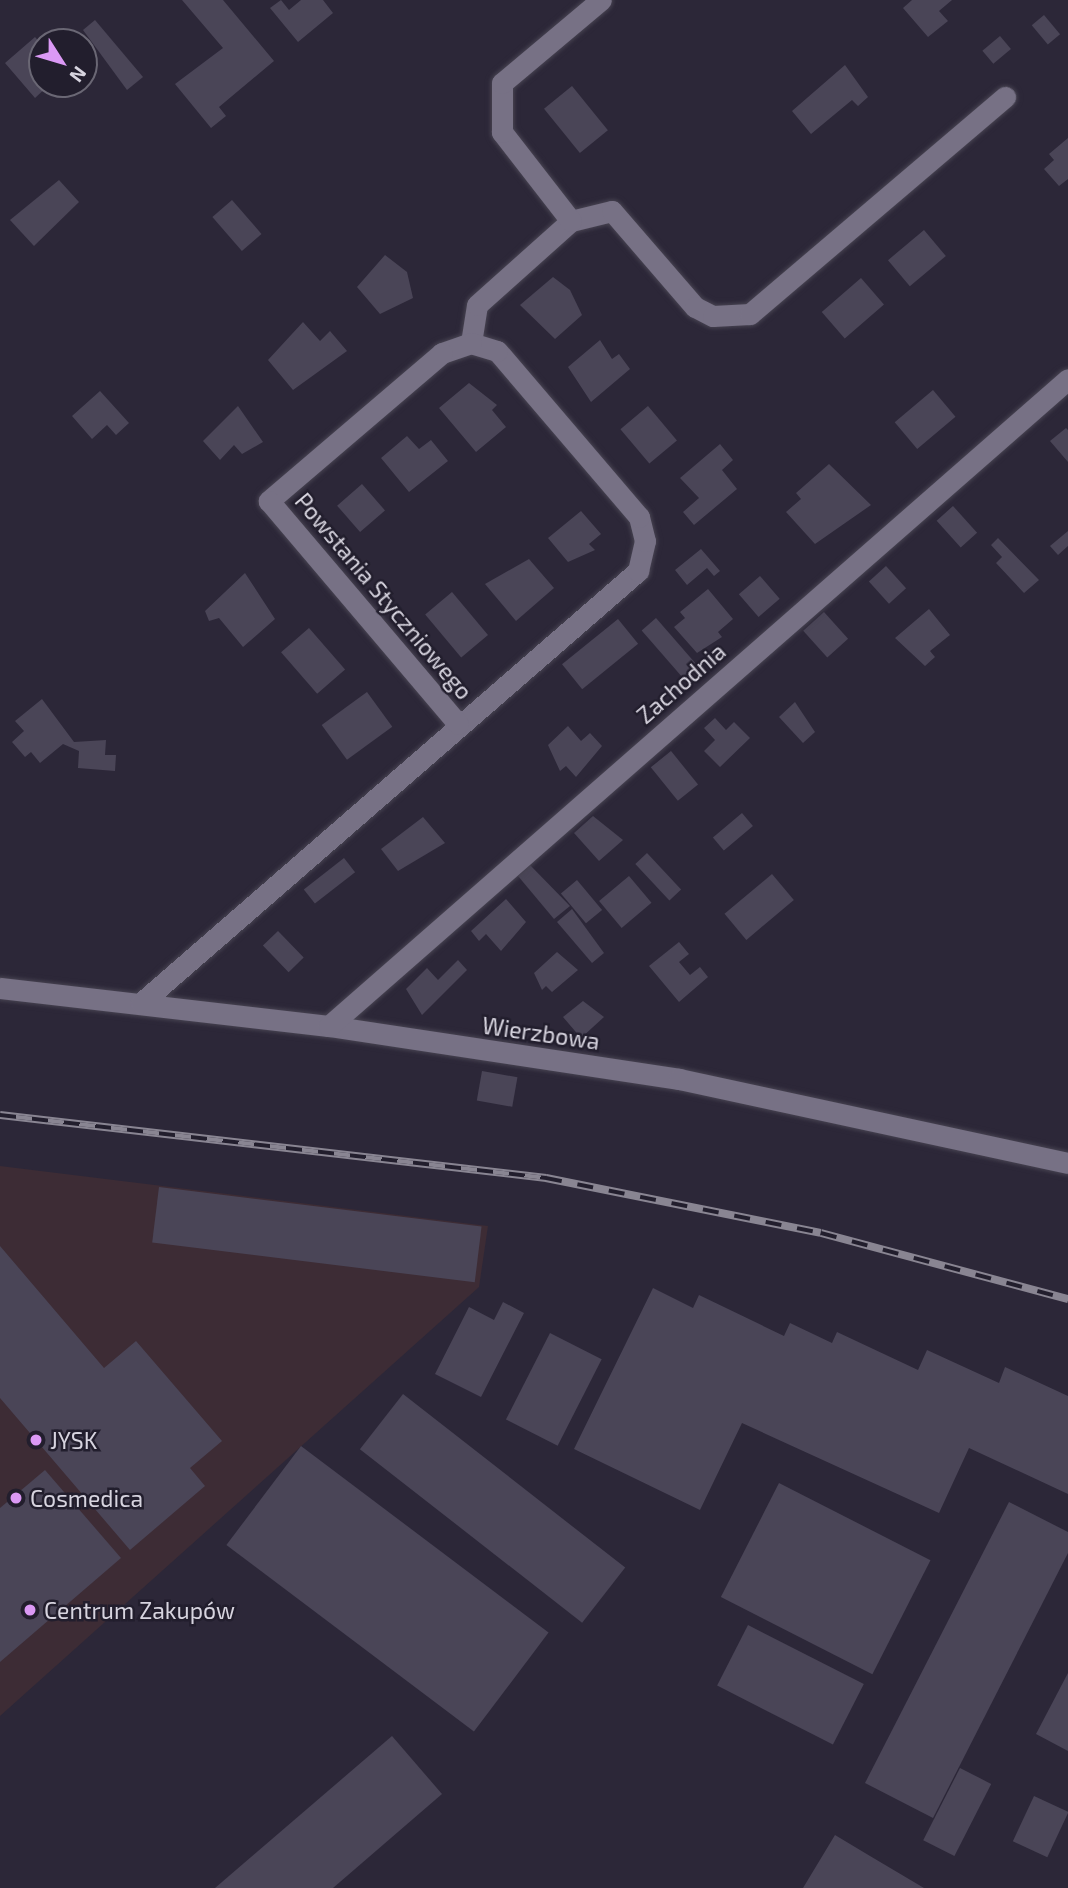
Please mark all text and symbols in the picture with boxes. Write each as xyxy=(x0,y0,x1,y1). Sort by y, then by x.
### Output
north arrow xyxy=(28,28,98,98)
text: N xyxy=(65,62,92,87)
street label: Powstania Styczniowego xyxy=(290,487,478,705)
street label: Zachodnia xyxy=(631,637,731,729)
street label: Wierzbowa xyxy=(480,1011,602,1055)
place label: JYSK xyxy=(50,1426,97,1454)
marker: JYSK xyxy=(28,1432,44,1448)
place label: Cosmedica xyxy=(30,1484,143,1512)
marker: Cosmedica xyxy=(8,1490,24,1506)
place label: Centrum Zakupów xyxy=(44,1596,235,1624)
marker: Centrum Zakupów xyxy=(22,1602,38,1618)

